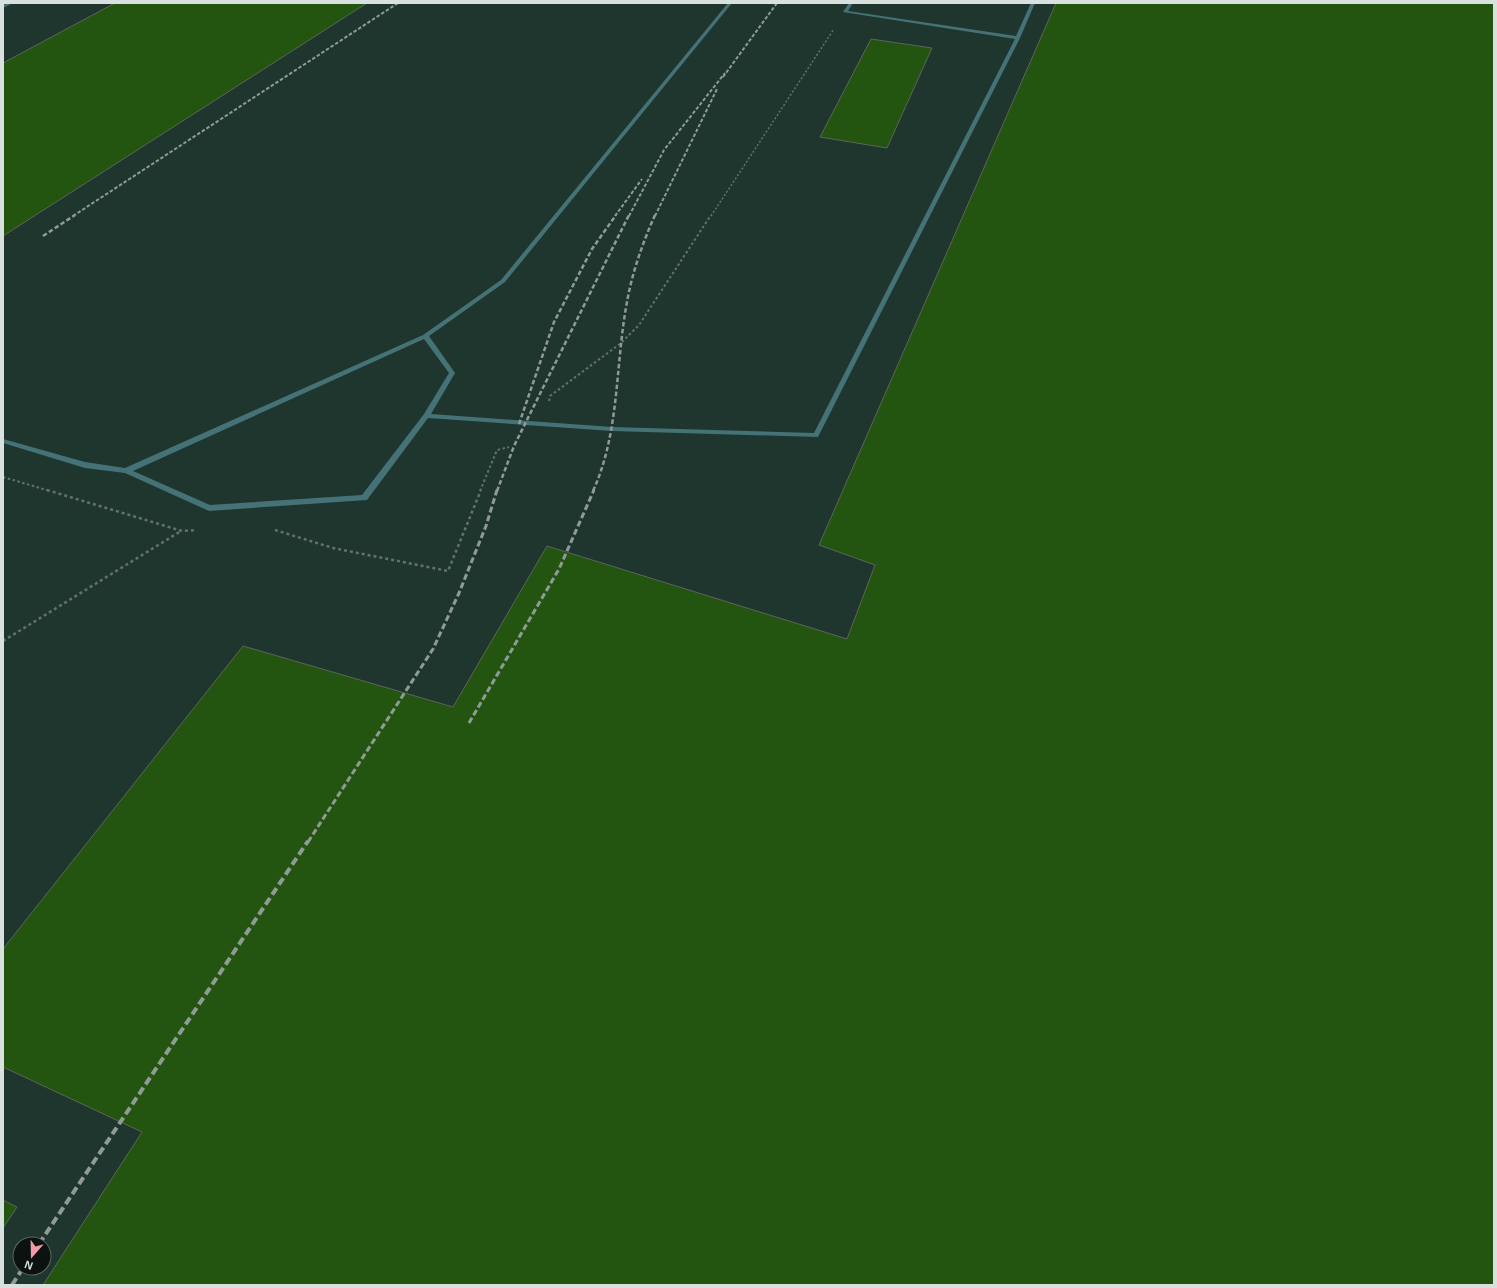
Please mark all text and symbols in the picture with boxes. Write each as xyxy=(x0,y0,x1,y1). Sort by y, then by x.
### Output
north arrow xyxy=(12,1236,52,1276)
text: N xyxy=(23,1258,34,1272)

